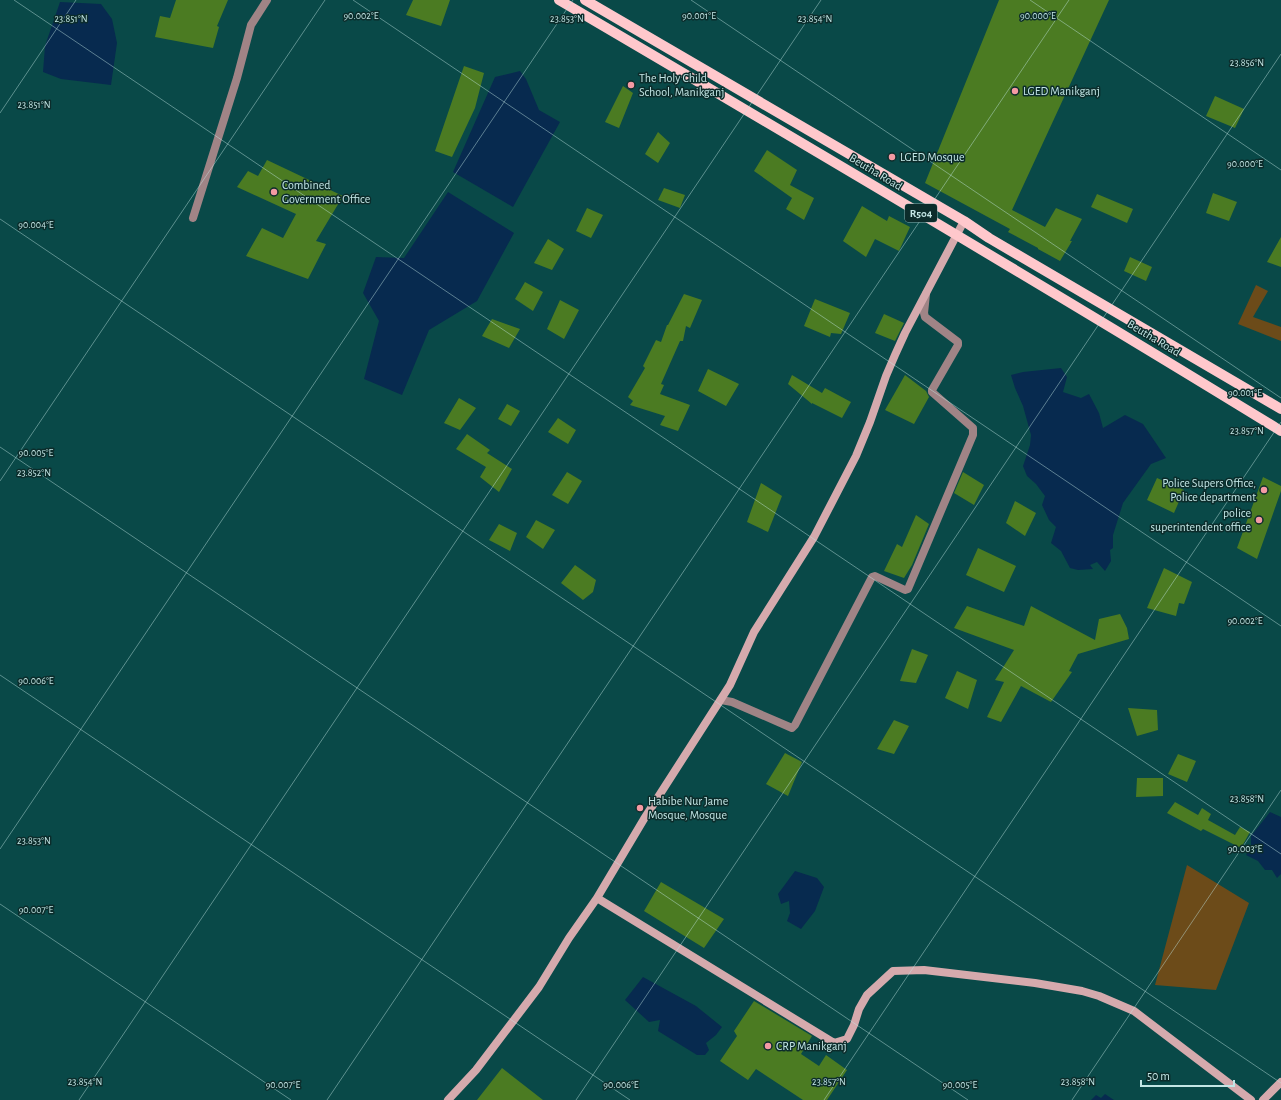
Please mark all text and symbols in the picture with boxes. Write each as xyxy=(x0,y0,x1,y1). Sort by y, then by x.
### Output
text: 90.002°E xyxy=(343,11,379,21)
text: 90.001°E xyxy=(682,11,716,21)
text: 90.000°E xyxy=(1020,11,1056,21)
text: 23.851°N xyxy=(54,14,88,24)
text: 23.853°N xyxy=(550,14,584,24)
text: 23.854°N xyxy=(798,14,832,24)
text: 23.856°N xyxy=(1230,58,1264,68)
place label: The Holy Child School, Manikganj xyxy=(639,72,724,99)
marker: The Holy Child School, Manikganj xyxy=(626,80,636,90)
place label: LGED Manikganj xyxy=(1023,85,1100,98)
marker: LGED Manikganj xyxy=(1010,86,1020,96)
text: 23.851°N xyxy=(17,100,51,110)
place label: LGED Mosque xyxy=(900,151,965,163)
street label: Beutha Road xyxy=(847,152,905,192)
marker: LGED Mosque xyxy=(887,152,897,162)
text: 90.000°E xyxy=(1227,159,1263,169)
place label: Combined Government Office xyxy=(282,179,370,205)
marker: Combined Government Office xyxy=(269,187,279,197)
road number: R504 xyxy=(905,204,937,222)
text: 90.004°E xyxy=(18,220,54,230)
street label: Beutha Road xyxy=(1125,318,1183,358)
text: 90.001°E xyxy=(1228,388,1262,398)
text: 23.857°N xyxy=(1230,426,1264,436)
text: 90.005°E xyxy=(19,448,54,458)
text: 23.852°N xyxy=(17,468,51,478)
place label: Police Supers Office, Police department xyxy=(1162,477,1256,503)
marker: Police Supers Office, Police department xyxy=(1259,485,1269,495)
place label: police superintendent office xyxy=(1151,507,1251,533)
marker: police superintendent office xyxy=(1254,515,1264,525)
text: 90.002°E xyxy=(1227,616,1263,626)
text: 90.006°E xyxy=(18,676,54,686)
text: 23.858°N xyxy=(1230,794,1264,804)
place label: Habibe Nur Jame Mosque, Mosque xyxy=(648,795,728,821)
marker: Habibe Nur Jame Mosque, Mosque xyxy=(635,803,645,813)
text: 23.853°N xyxy=(17,836,51,846)
text: 90.003°E xyxy=(1228,844,1263,854)
text: 90.007°E xyxy=(19,905,54,915)
place label: CRP Manikganj xyxy=(776,1040,847,1053)
marker: CRP Manikganj xyxy=(763,1041,773,1051)
scale bar xyxy=(1141,1062,1234,1088)
text: 50 m xyxy=(1147,1070,1170,1082)
text: 23.854°N xyxy=(68,1077,102,1087)
text: 23.857°N xyxy=(812,1077,846,1087)
text: 23.858°N xyxy=(1061,1077,1095,1087)
text: 90.007°E xyxy=(266,1080,301,1090)
text: 90.006°E xyxy=(603,1080,639,1090)
text: 90.005°E xyxy=(943,1080,978,1090)

